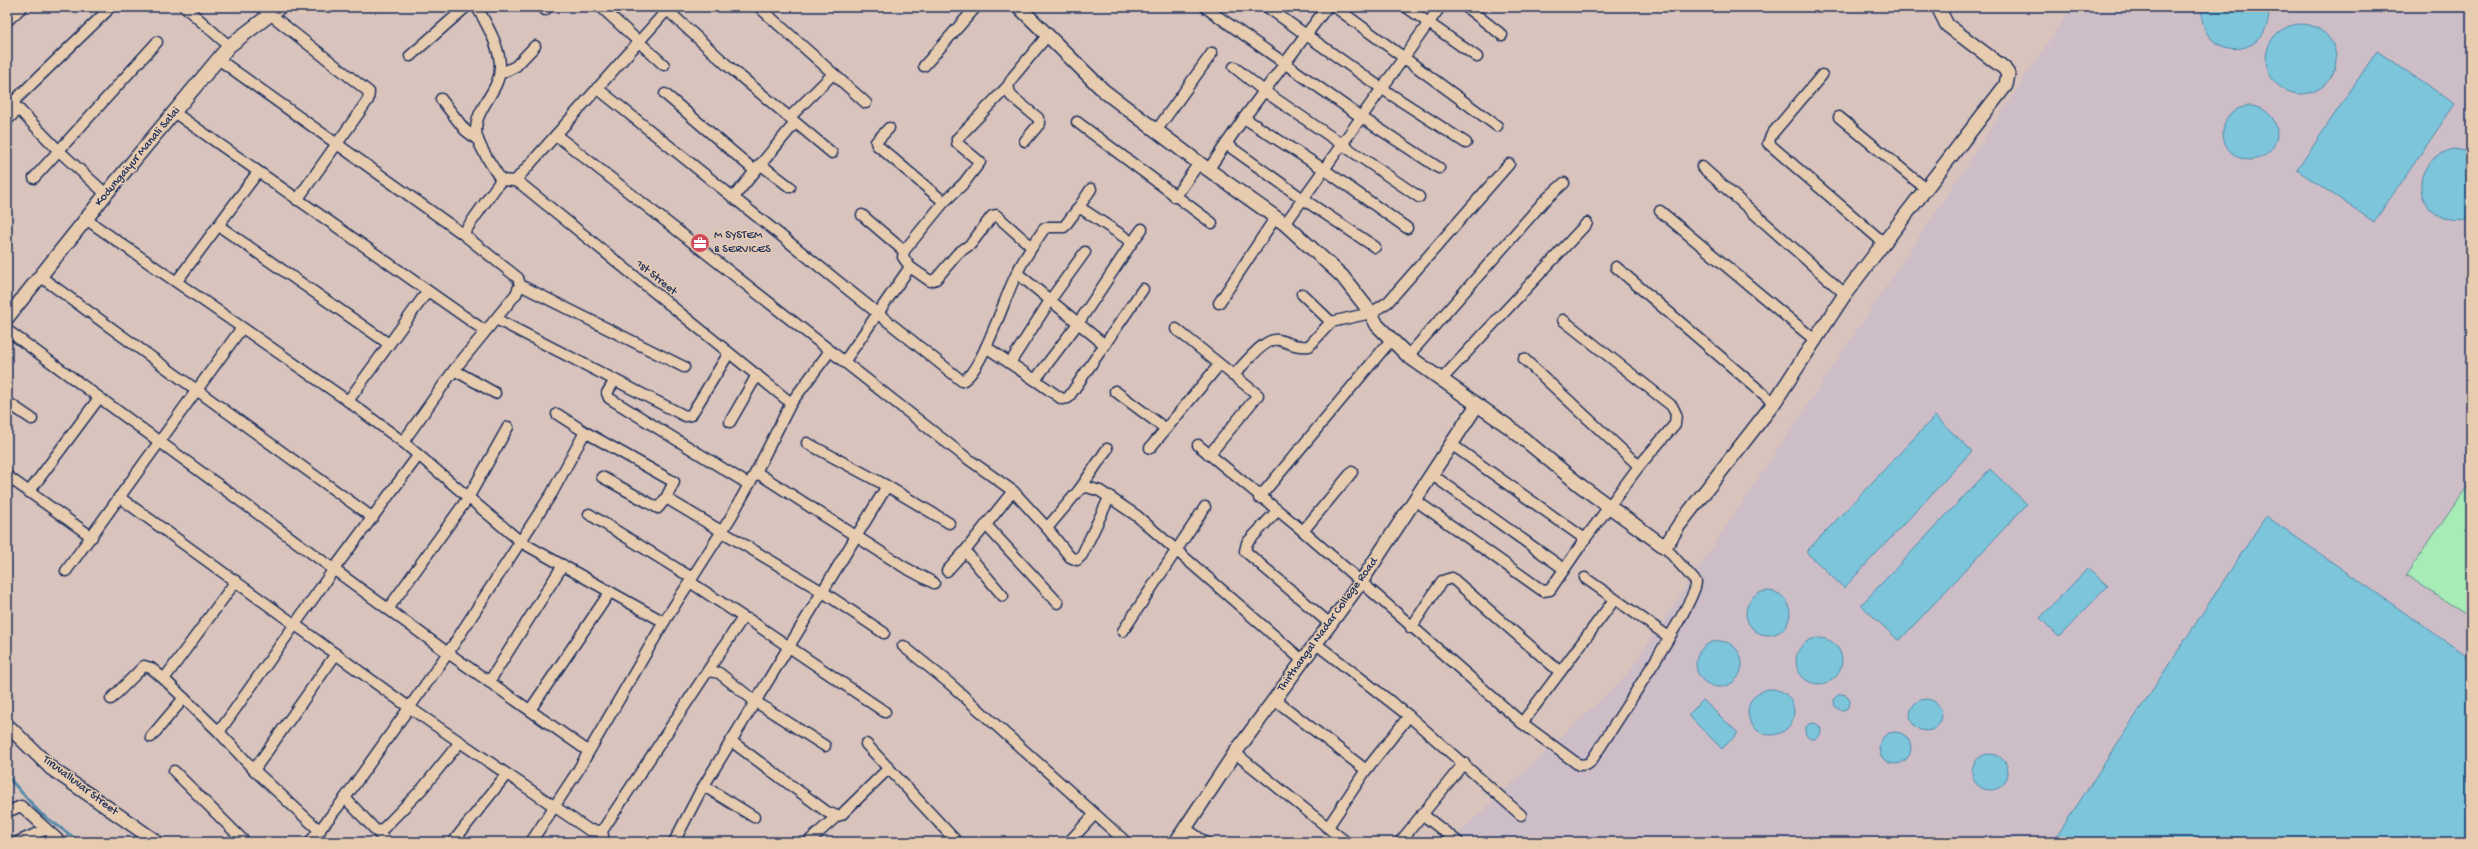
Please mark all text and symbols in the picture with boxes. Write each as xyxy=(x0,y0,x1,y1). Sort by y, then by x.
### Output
street label: Kodungaiyur Manali Salai xyxy=(92,104,184,210)
place label: M SYSTEM & SERVICES xyxy=(714,229,771,257)
office icon: M SYSTEM & SERVICES xyxy=(689,232,711,254)
street label: 1st Street xyxy=(632,257,680,300)
street label: Thirthangal Nadar College Road xyxy=(1274,555,1382,696)
street label: Tiruvalluvar Street xyxy=(39,752,121,820)

